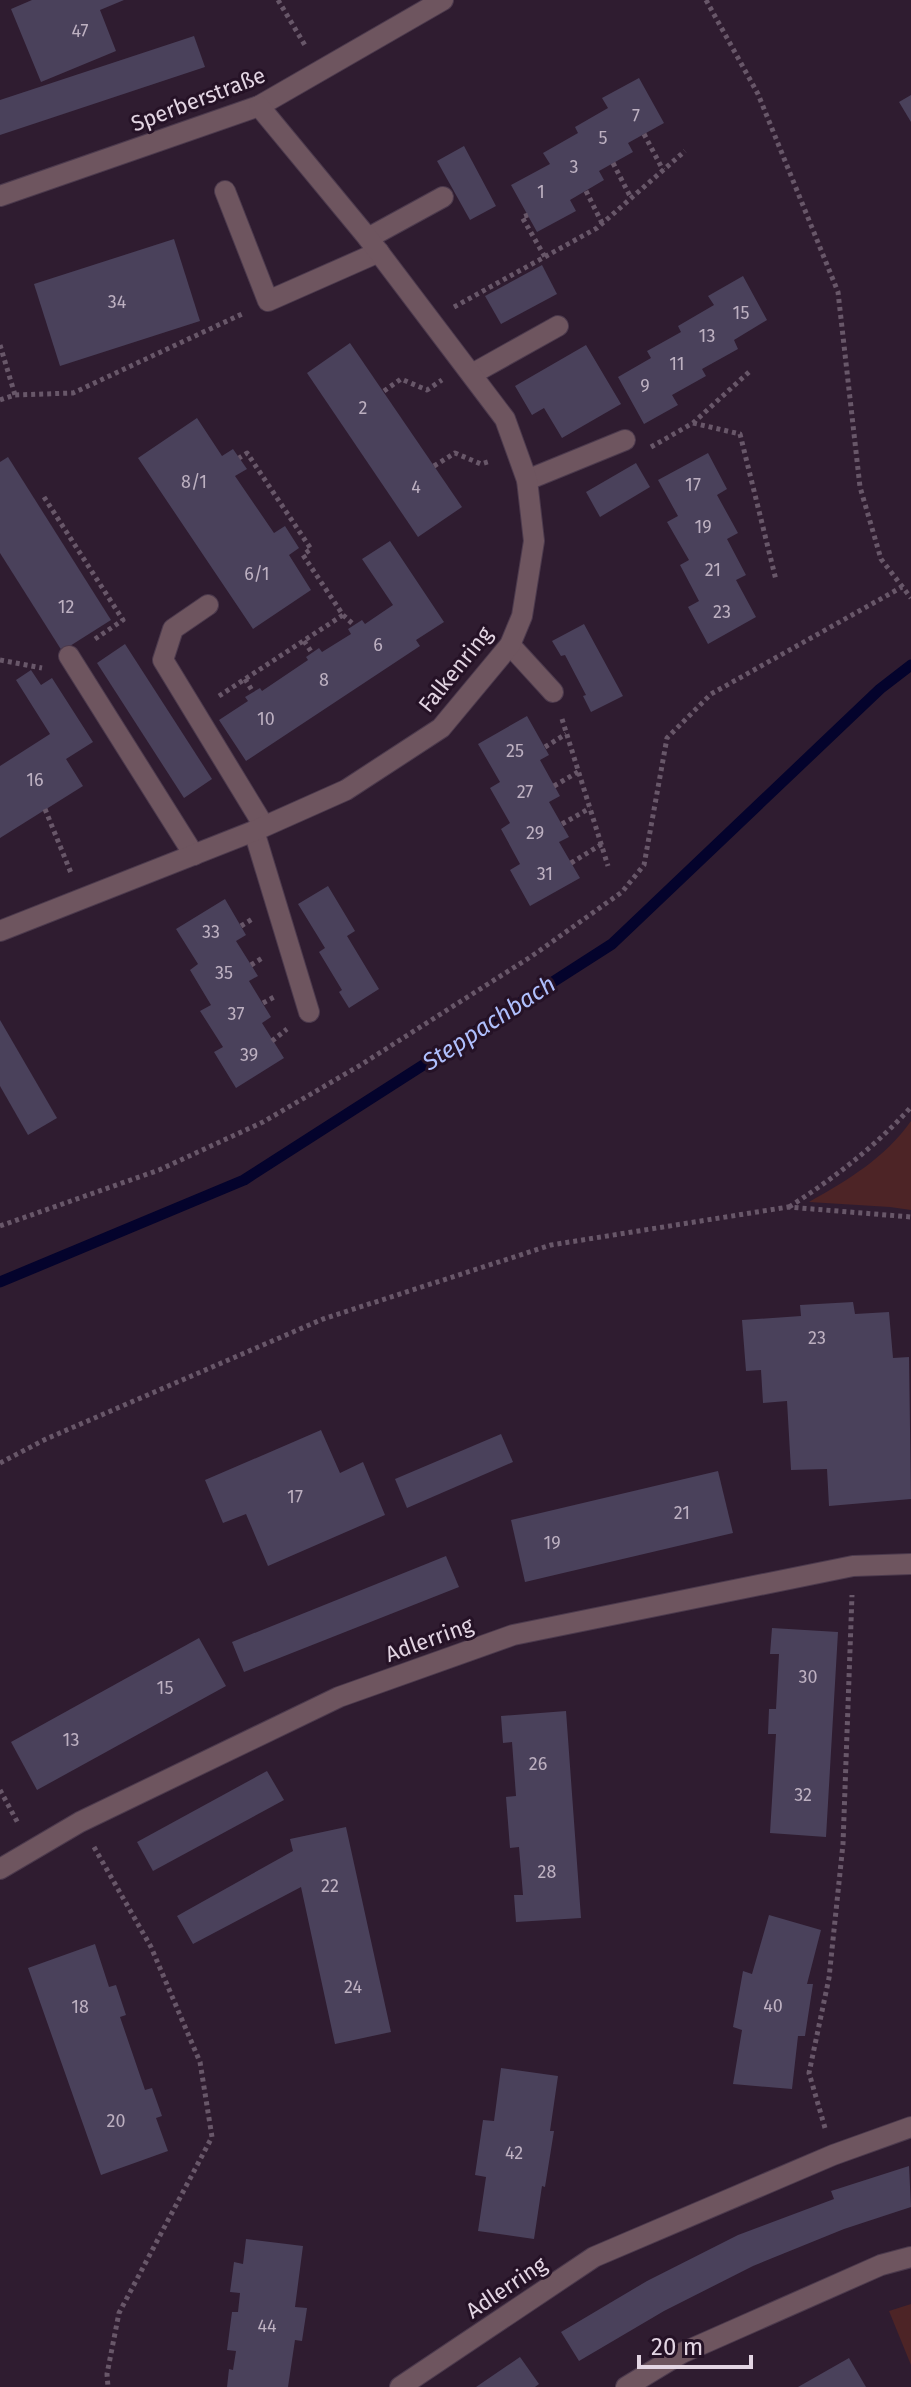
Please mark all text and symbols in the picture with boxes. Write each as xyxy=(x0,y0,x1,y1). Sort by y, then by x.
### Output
house number: 47 xyxy=(71,20,89,42)
street label: Sperberstraße xyxy=(127,61,269,137)
house number: 7 xyxy=(632,105,640,127)
house number: 5 xyxy=(598,127,608,149)
house number: 3 xyxy=(570,156,578,178)
house number: 1 xyxy=(537,181,545,203)
house number: 34 xyxy=(108,291,127,313)
house number: 15 xyxy=(733,302,749,324)
house number: 13 xyxy=(699,325,715,347)
house number: 11 xyxy=(669,353,685,375)
house number: 9 xyxy=(640,375,650,397)
house number: 2 xyxy=(359,397,368,419)
house number: 8/1 xyxy=(181,471,207,493)
house number: 17 xyxy=(685,474,701,496)
house number: 4 xyxy=(411,476,421,498)
house number: 19 xyxy=(694,516,712,538)
house number: 21 xyxy=(705,559,721,581)
house number: 6/1 xyxy=(244,563,270,585)
house number: 12 xyxy=(58,596,74,618)
house number: 23 xyxy=(713,601,731,623)
street label: Falkenring xyxy=(413,620,499,718)
house number: 6 xyxy=(373,634,383,656)
house number: 8 xyxy=(319,669,329,691)
house number: 10 xyxy=(257,708,275,730)
house number: 25 xyxy=(506,740,524,762)
house number: 16 xyxy=(26,769,44,791)
house number: 27 xyxy=(517,781,533,803)
house number: 29 xyxy=(526,822,544,844)
house number: 31 xyxy=(537,863,553,885)
house number: 33 xyxy=(202,921,220,943)
house number: 35 xyxy=(215,962,233,984)
water label: Steppachbach xyxy=(416,970,561,1077)
house number: 37 xyxy=(228,1003,244,1025)
house number: 39 xyxy=(240,1044,258,1066)
house number: 23 xyxy=(808,1327,826,1349)
house number: 17 xyxy=(287,1486,303,1508)
house number: 21 xyxy=(674,1502,690,1524)
house number: 19 xyxy=(543,1532,561,1554)
street label: Adlerring xyxy=(382,1611,477,1668)
house number: 30 xyxy=(798,1666,818,1688)
house number: 15 xyxy=(157,1677,173,1699)
house number: 13 xyxy=(63,1729,79,1751)
house number: 26 xyxy=(529,1753,547,1775)
house number: 32 xyxy=(794,1784,812,1806)
house number: 28 xyxy=(538,1861,556,1883)
house number: 22 xyxy=(321,1875,339,1897)
house number: 24 xyxy=(344,1976,362,1998)
house number: 40 xyxy=(763,1995,783,2017)
house number: 18 xyxy=(71,1996,89,2018)
house number: 20 xyxy=(107,2110,125,2132)
house number: 42 xyxy=(505,2142,523,2164)
street label: Adlerring xyxy=(461,2250,552,2324)
house number: 44 xyxy=(257,2315,277,2337)
scale bar xyxy=(639,2319,751,2369)
text: 20 m xyxy=(651,2333,703,2361)

